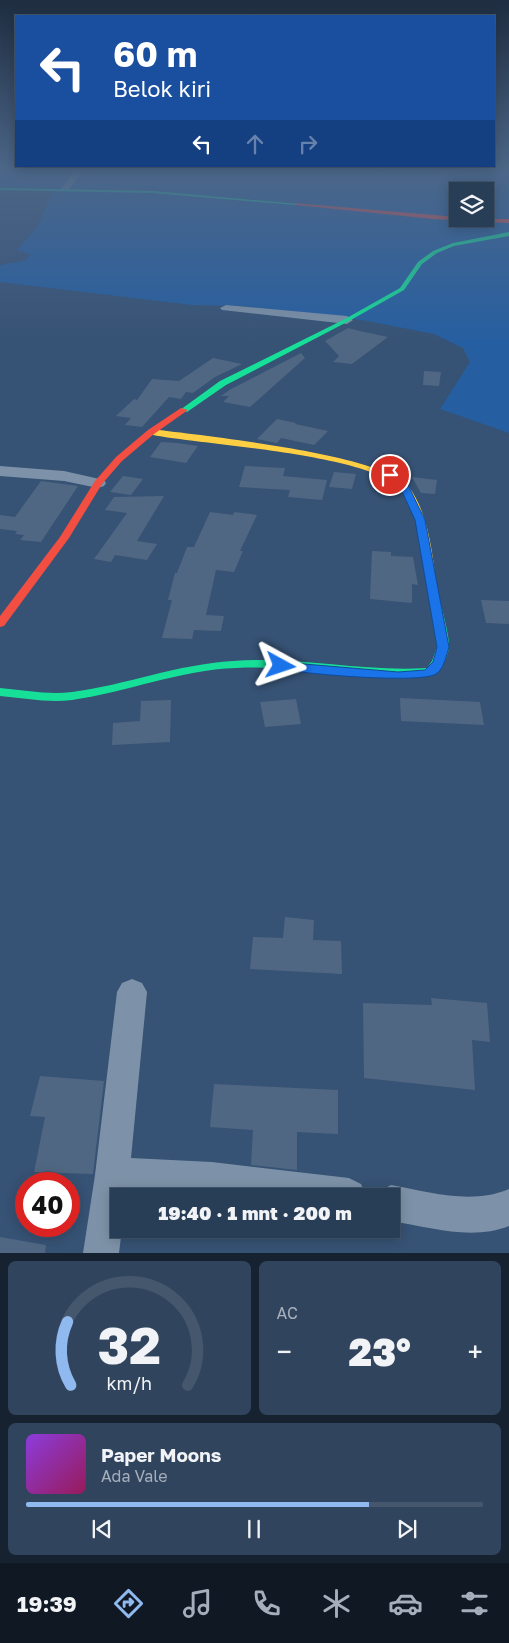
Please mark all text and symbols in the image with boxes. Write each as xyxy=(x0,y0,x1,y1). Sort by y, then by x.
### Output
text: 60 m xyxy=(113,33,197,75)
icon: left xyxy=(30,35,95,100)
text: Belok kiri xyxy=(113,75,211,102)
icon: left xyxy=(188,130,216,158)
icon: ahead xyxy=(241,130,269,158)
icon: right xyxy=(294,130,322,158)
map controls xyxy=(449,182,494,227)
button: layers xyxy=(449,182,494,227)
pin xyxy=(369,454,411,496)
icon: arrive xyxy=(376,461,404,489)
position arrow xyxy=(254,639,306,691)
speed limit sign: 40 xyxy=(15,1172,80,1237)
text: 19:40 · 1 mnt · 200 m xyxy=(158,1201,352,1224)
text: AC xyxy=(277,1303,298,1323)
text: 32 xyxy=(98,1313,161,1375)
text: 23° xyxy=(349,1329,411,1374)
text: − xyxy=(277,1335,292,1368)
text: + xyxy=(468,1335,483,1368)
text: km/h xyxy=(107,1372,152,1394)
text: Paper Moons xyxy=(101,1443,221,1466)
text: Ada Vale xyxy=(101,1466,167,1486)
icon: previous xyxy=(88,1515,116,1543)
icon: pause xyxy=(240,1515,268,1543)
icon: next xyxy=(393,1515,421,1543)
icon: directions xyxy=(111,1586,146,1621)
icon: music xyxy=(180,1586,215,1621)
icon: phone xyxy=(249,1586,284,1621)
icon: climate xyxy=(319,1586,354,1621)
icon: car xyxy=(388,1586,423,1621)
icon: filters xyxy=(457,1586,492,1621)
text: 19:39 xyxy=(17,1590,77,1617)

